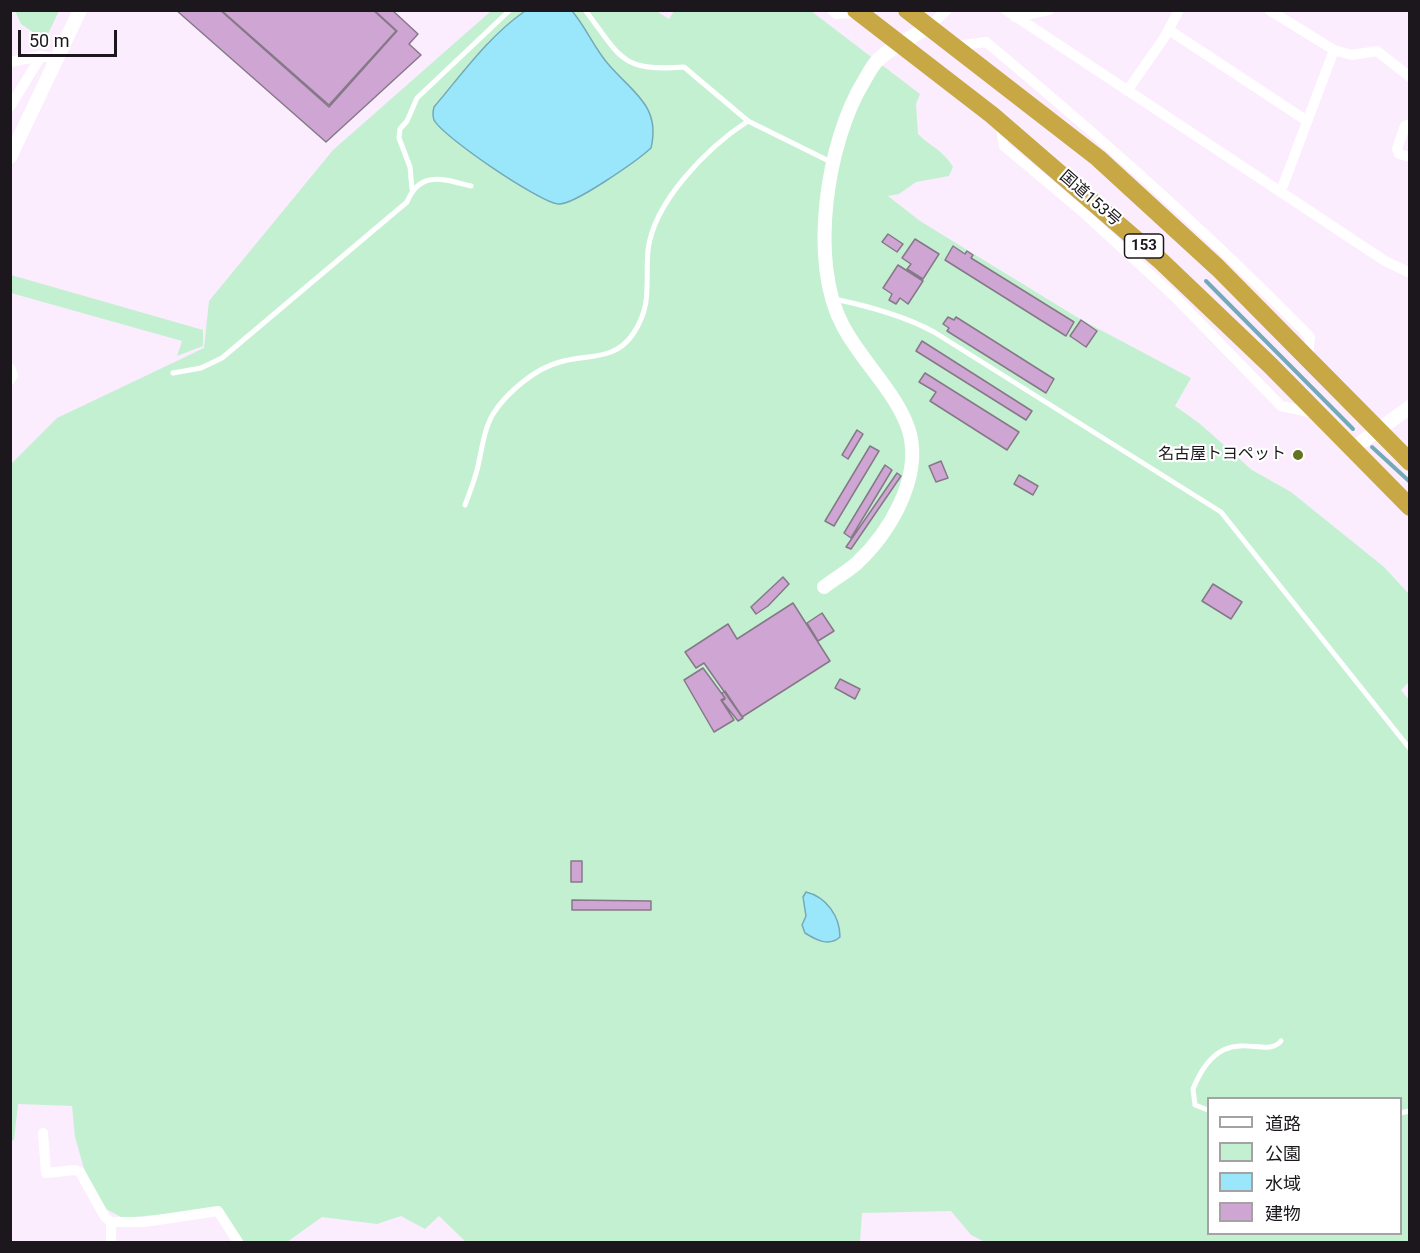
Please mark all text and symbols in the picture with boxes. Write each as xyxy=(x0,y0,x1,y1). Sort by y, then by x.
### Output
scale bar xyxy=(21,18,120,56)
text: 50 m xyxy=(29,30,69,51)
street label: 国道153号 xyxy=(1055,167,1125,231)
road number: 153 xyxy=(1124,234,1164,258)
place label: 名古屋トヨペット xyxy=(1158,445,1286,465)
marker: 名古屋トヨペット xyxy=(1291,448,1305,462)
legend xyxy=(1207,1097,1402,1235)
text: 道路 xyxy=(1265,1113,1301,1134)
text: 公園 xyxy=(1265,1143,1301,1164)
text: 水域 xyxy=(1265,1173,1301,1194)
text: 建物 xyxy=(1265,1203,1301,1224)

